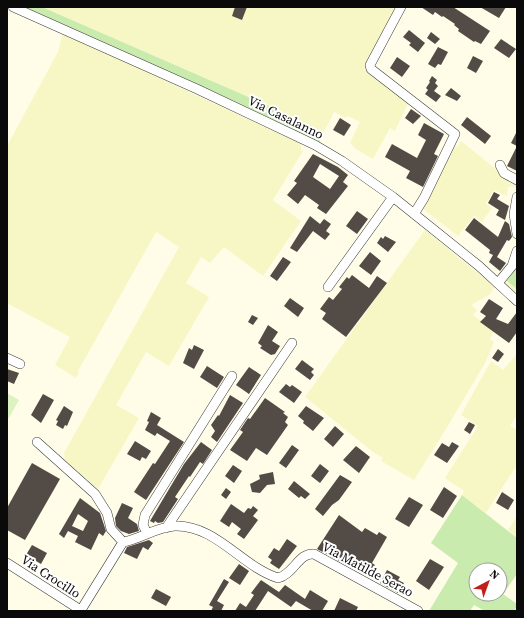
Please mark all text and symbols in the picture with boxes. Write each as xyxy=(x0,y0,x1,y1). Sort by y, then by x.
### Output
street label: Via Casalanno xyxy=(245,92,326,143)
street label: Via Matilde Serao xyxy=(319,538,417,601)
street label: Via Crocillo xyxy=(18,551,84,602)
north arrow xyxy=(468,562,508,602)
text: N xyxy=(486,567,502,583)

